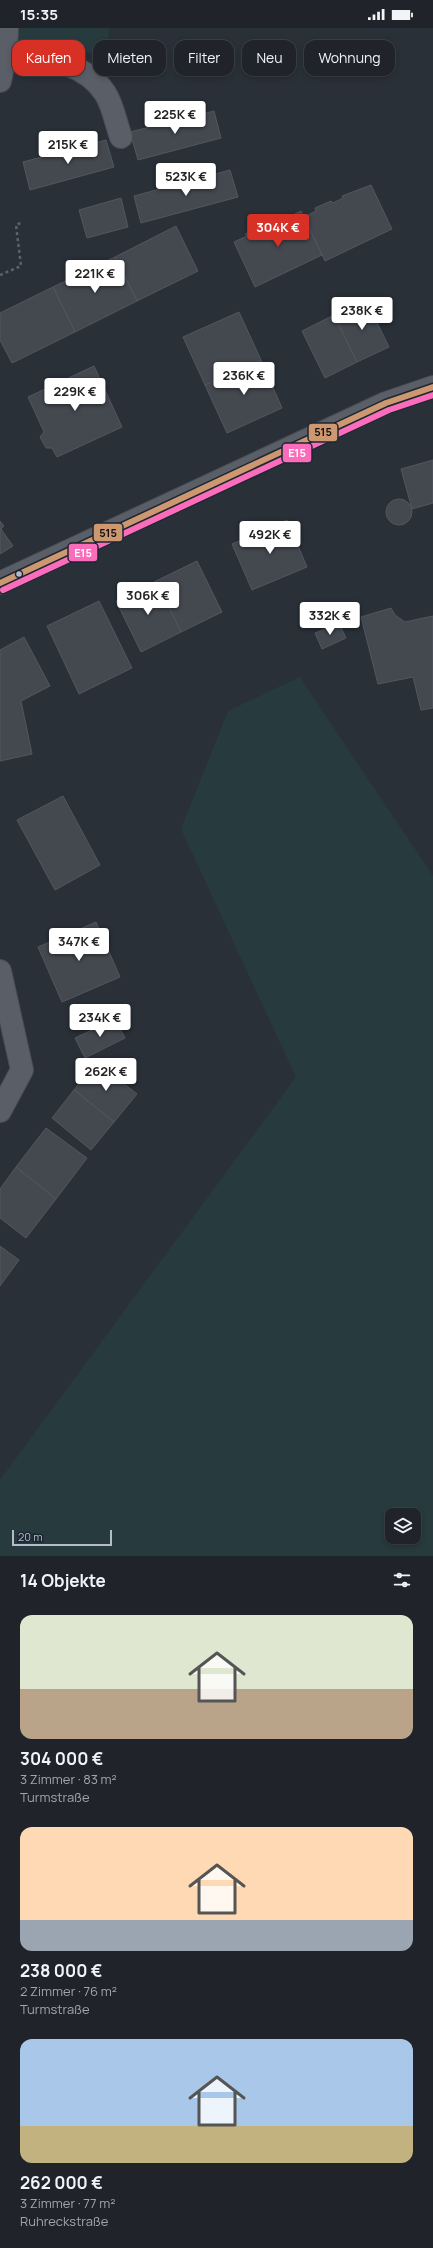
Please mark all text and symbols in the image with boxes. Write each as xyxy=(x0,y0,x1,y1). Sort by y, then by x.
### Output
text: 15:35 xyxy=(20,4,58,25)
chip: Kaufen xyxy=(12,40,85,76)
chip: Mieten xyxy=(93,40,166,76)
chip: Filter xyxy=(174,40,234,76)
chip: Neu xyxy=(242,40,296,76)
chip: Wohnung xyxy=(304,40,395,76)
pin: 225K € xyxy=(142,101,208,135)
text: 225K € xyxy=(154,105,196,123)
pin: 215K € xyxy=(35,131,101,165)
text: 215K € xyxy=(48,135,88,153)
pin: 523K € xyxy=(153,163,219,197)
text: 523K € xyxy=(165,167,207,185)
pin: 304K € xyxy=(245,214,311,248)
text: 304K € xyxy=(256,218,300,236)
pin: 221K € xyxy=(62,260,128,294)
text: 221K € xyxy=(75,264,115,282)
pin: 238K € xyxy=(329,297,395,331)
text: 238K € xyxy=(341,301,383,319)
pin: 236K € xyxy=(211,362,277,396)
text: 236K € xyxy=(222,366,266,384)
pin: 229K € xyxy=(42,378,108,412)
text: 229K € xyxy=(53,382,97,400)
line badge: 515 xyxy=(308,423,338,442)
text: 515 xyxy=(314,424,332,439)
line badge: E15 xyxy=(282,443,312,463)
text: E15 xyxy=(288,445,306,460)
pin: 492K € xyxy=(237,521,303,555)
line badge: 515 xyxy=(93,523,123,542)
text: 515 xyxy=(99,525,117,540)
text: 492K € xyxy=(248,525,292,543)
line badge: E15 xyxy=(68,543,98,562)
text: E15 xyxy=(74,545,92,560)
unlabelled marker xyxy=(14,569,24,579)
pin: 306K € xyxy=(115,582,181,616)
text: 306K € xyxy=(126,586,170,604)
pin: 332K € xyxy=(297,602,363,636)
text: 332K € xyxy=(309,606,351,624)
pin: 347K € xyxy=(46,928,112,962)
text: 347K € xyxy=(58,932,100,950)
pin: 234K € xyxy=(67,1004,133,1038)
text: 234K € xyxy=(79,1008,121,1026)
pin: 262K € xyxy=(73,1058,139,1092)
text: 262K € xyxy=(84,1062,128,1080)
map controls xyxy=(385,1508,421,1544)
button: layers xyxy=(385,1508,421,1544)
scale bar xyxy=(12,1528,112,1547)
text: 20 m xyxy=(18,1529,43,1544)
text: 14 Objekte xyxy=(20,1569,106,1592)
icon: filters xyxy=(391,1569,413,1591)
icon: home xyxy=(181,1641,253,1713)
text: 304 000 € xyxy=(20,1747,103,1770)
text: 3 Zimmer · 83 m² xyxy=(20,1770,117,1788)
text: Turmstraße xyxy=(20,1788,90,1806)
icon: home xyxy=(181,1853,253,1925)
text: 238 000 € xyxy=(20,1959,102,1982)
text: 2 Zimmer · 76 m² xyxy=(20,1982,117,2000)
text: Turmstraße xyxy=(20,2000,90,2018)
icon: home xyxy=(181,2065,253,2137)
text: 262 000 € xyxy=(20,2171,103,2194)
text: 3 Zimmer · 77 m² xyxy=(20,2194,115,2212)
text: Ruhreckstraße xyxy=(20,2212,108,2230)

